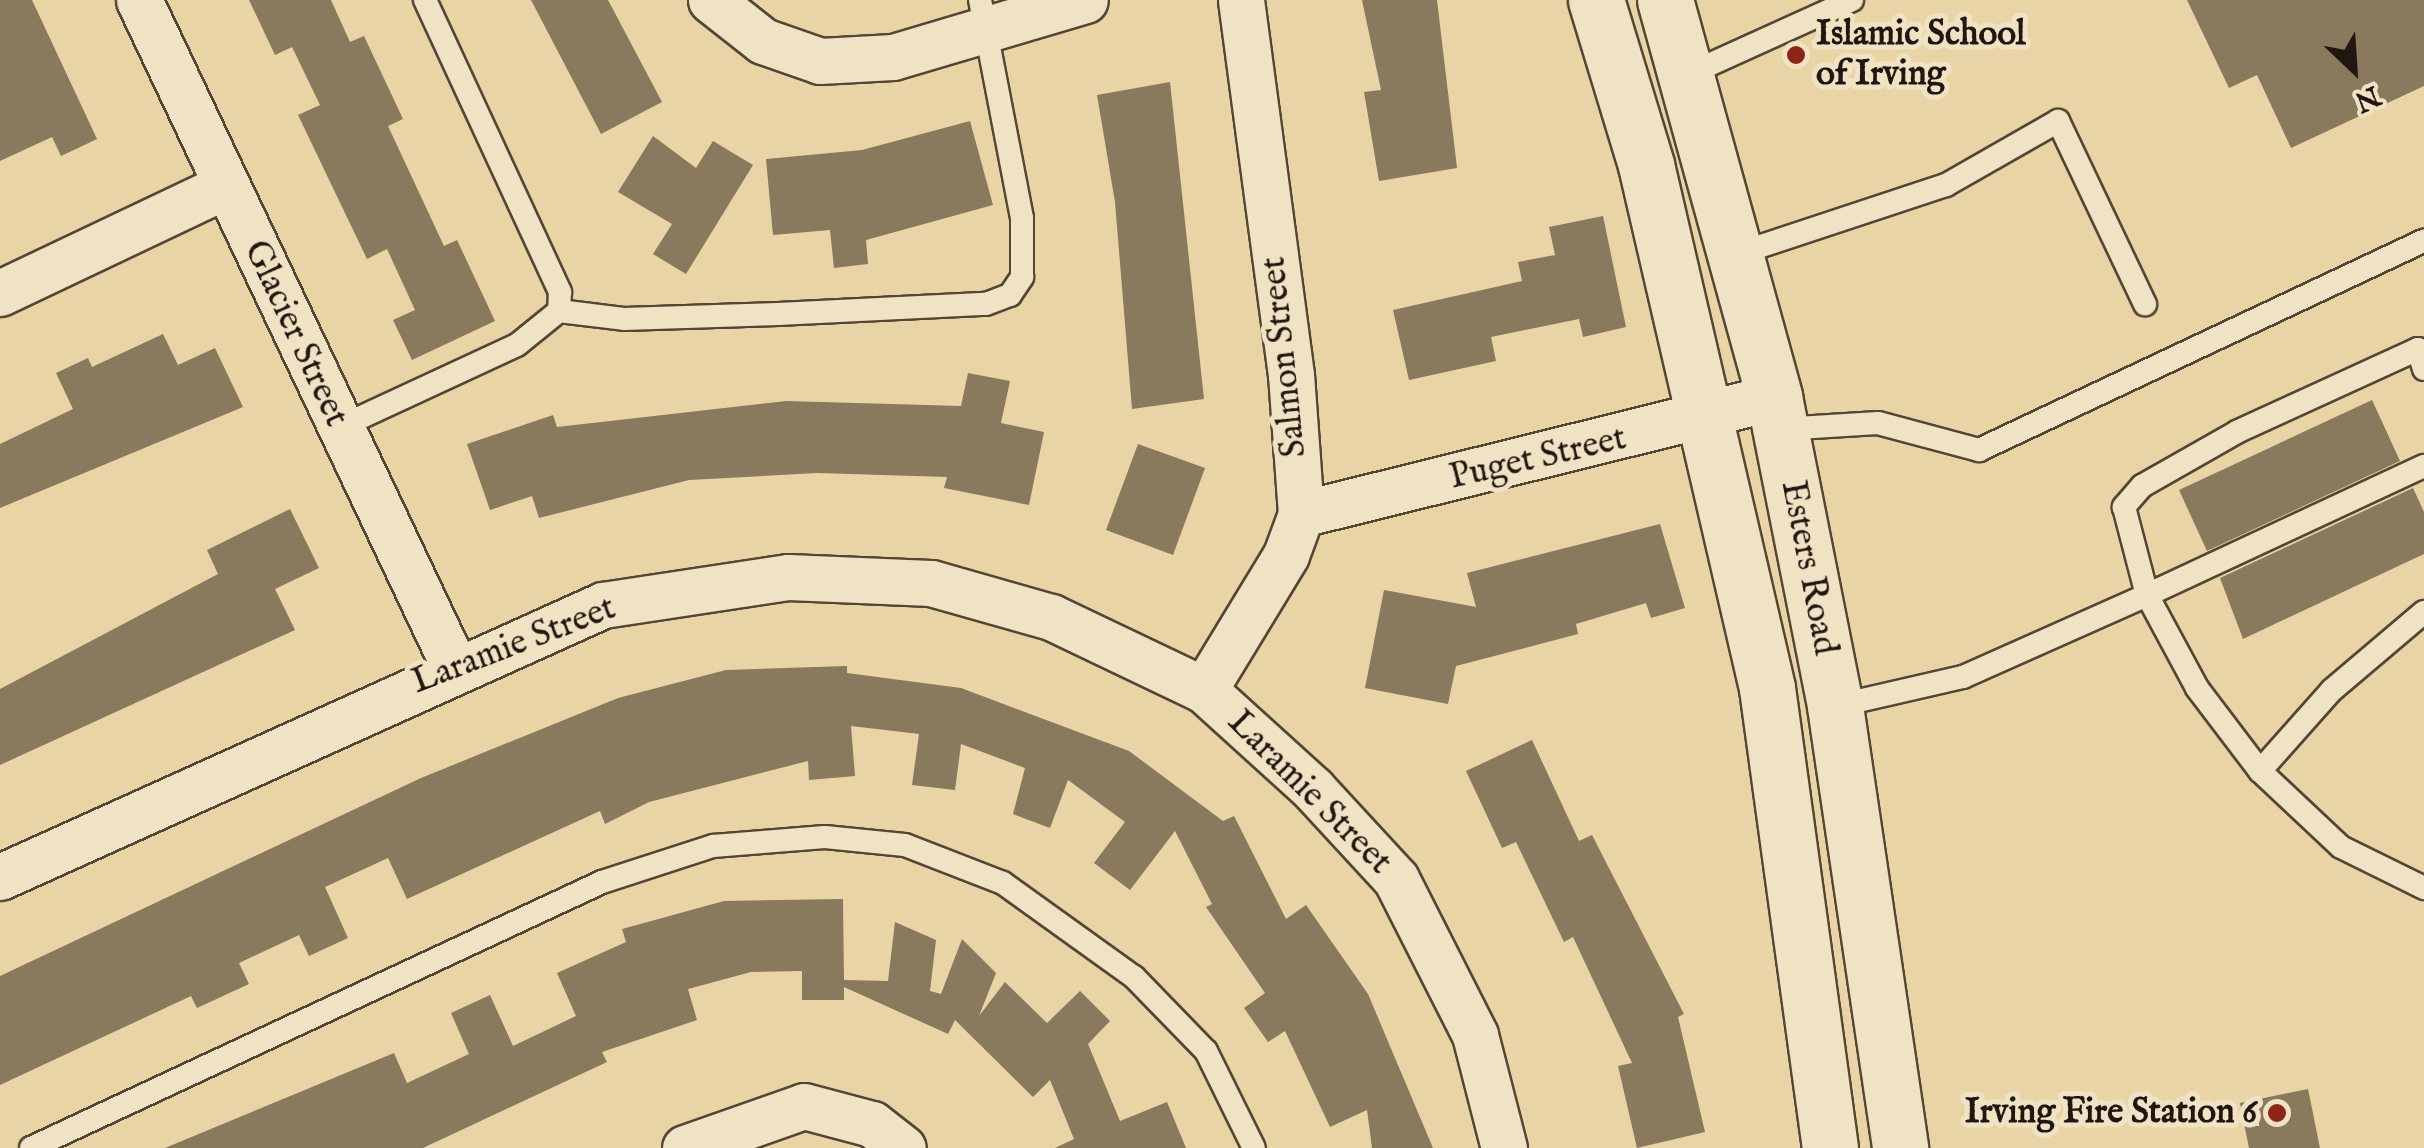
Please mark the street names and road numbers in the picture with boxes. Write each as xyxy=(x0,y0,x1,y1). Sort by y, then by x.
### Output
street label: Glacier Street xyxy=(234,234,356,434)
street label: Salmon Street xyxy=(1254,255,1316,459)
street label: Puget Street xyxy=(1446,418,1630,500)
street label: Esters Road xyxy=(1771,477,1845,659)
street label: Laramie Street xyxy=(406,588,622,704)
street label: Laramie Street xyxy=(1218,702,1400,884)

